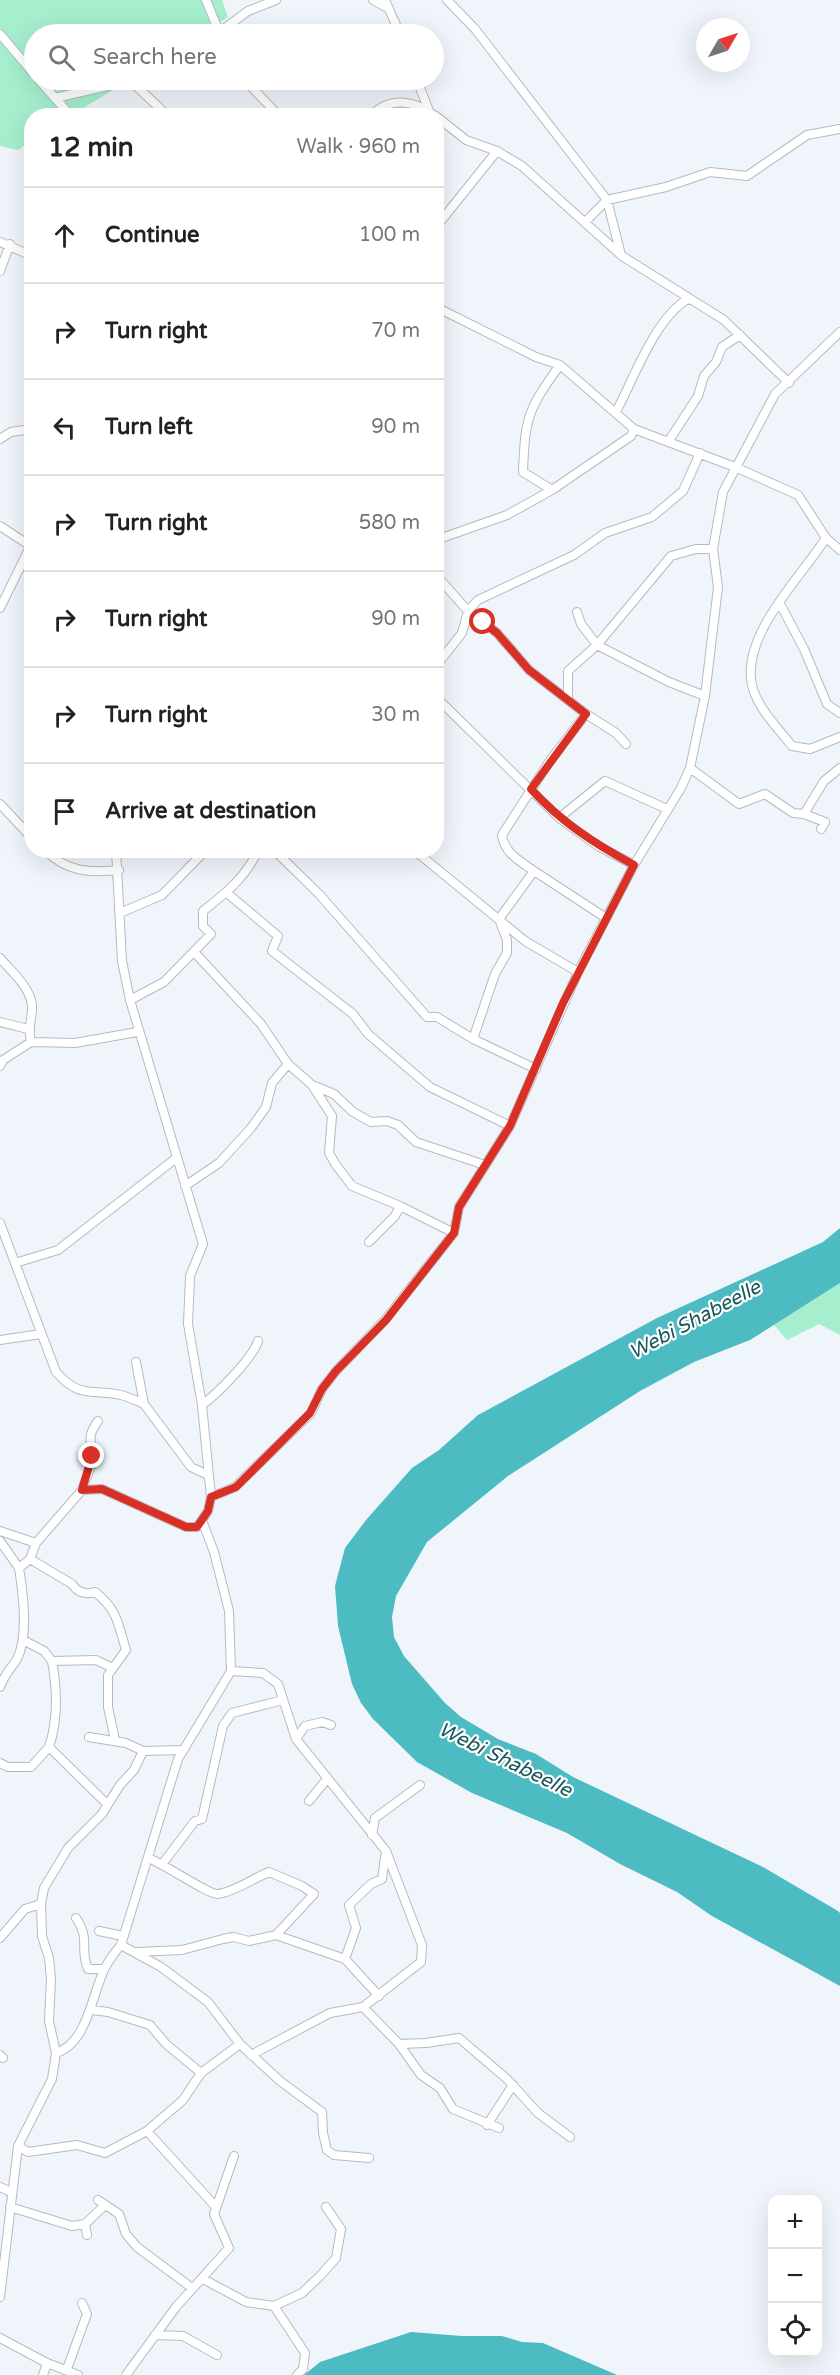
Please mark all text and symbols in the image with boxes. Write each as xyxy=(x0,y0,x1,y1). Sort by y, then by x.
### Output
north arrow xyxy=(696,18,750,72)
search box xyxy=(24,24,444,90)
icon: search xyxy=(45,41,78,74)
text: Search here xyxy=(93,44,217,70)
text: 12 min xyxy=(48,132,134,163)
text: Walk · 960 m xyxy=(297,135,420,159)
icon: ahead xyxy=(48,219,81,252)
text: Continue xyxy=(105,222,200,248)
text: 100 m xyxy=(359,223,420,247)
icon: right xyxy=(48,315,81,348)
text: Turn right xyxy=(105,318,207,344)
text: 70 m xyxy=(371,319,420,343)
icon: left xyxy=(48,411,81,444)
text: Turn left xyxy=(105,414,193,440)
text: 90 m xyxy=(371,415,420,439)
icon: right xyxy=(48,507,81,540)
text: Turn right xyxy=(105,510,207,536)
text: 580 m xyxy=(359,511,420,535)
icon: right xyxy=(48,603,81,636)
text: Turn right xyxy=(105,606,207,632)
text: 90 m xyxy=(371,607,420,631)
route start xyxy=(469,608,495,634)
icon: right xyxy=(48,699,81,732)
text: Turn right xyxy=(105,702,207,728)
text: 30 m xyxy=(371,703,420,727)
icon: arrive xyxy=(48,795,81,828)
text: Arrive at destination xyxy=(105,798,316,824)
water label: Webi Shabeelle xyxy=(625,1274,766,1365)
route end xyxy=(78,1442,104,1468)
water label: Webi Shabeelle xyxy=(434,1717,577,1803)
map controls xyxy=(768,2195,822,2357)
button: + xyxy=(768,2195,822,2249)
button: − xyxy=(768,2249,822,2303)
button: locate xyxy=(768,2303,822,2357)

